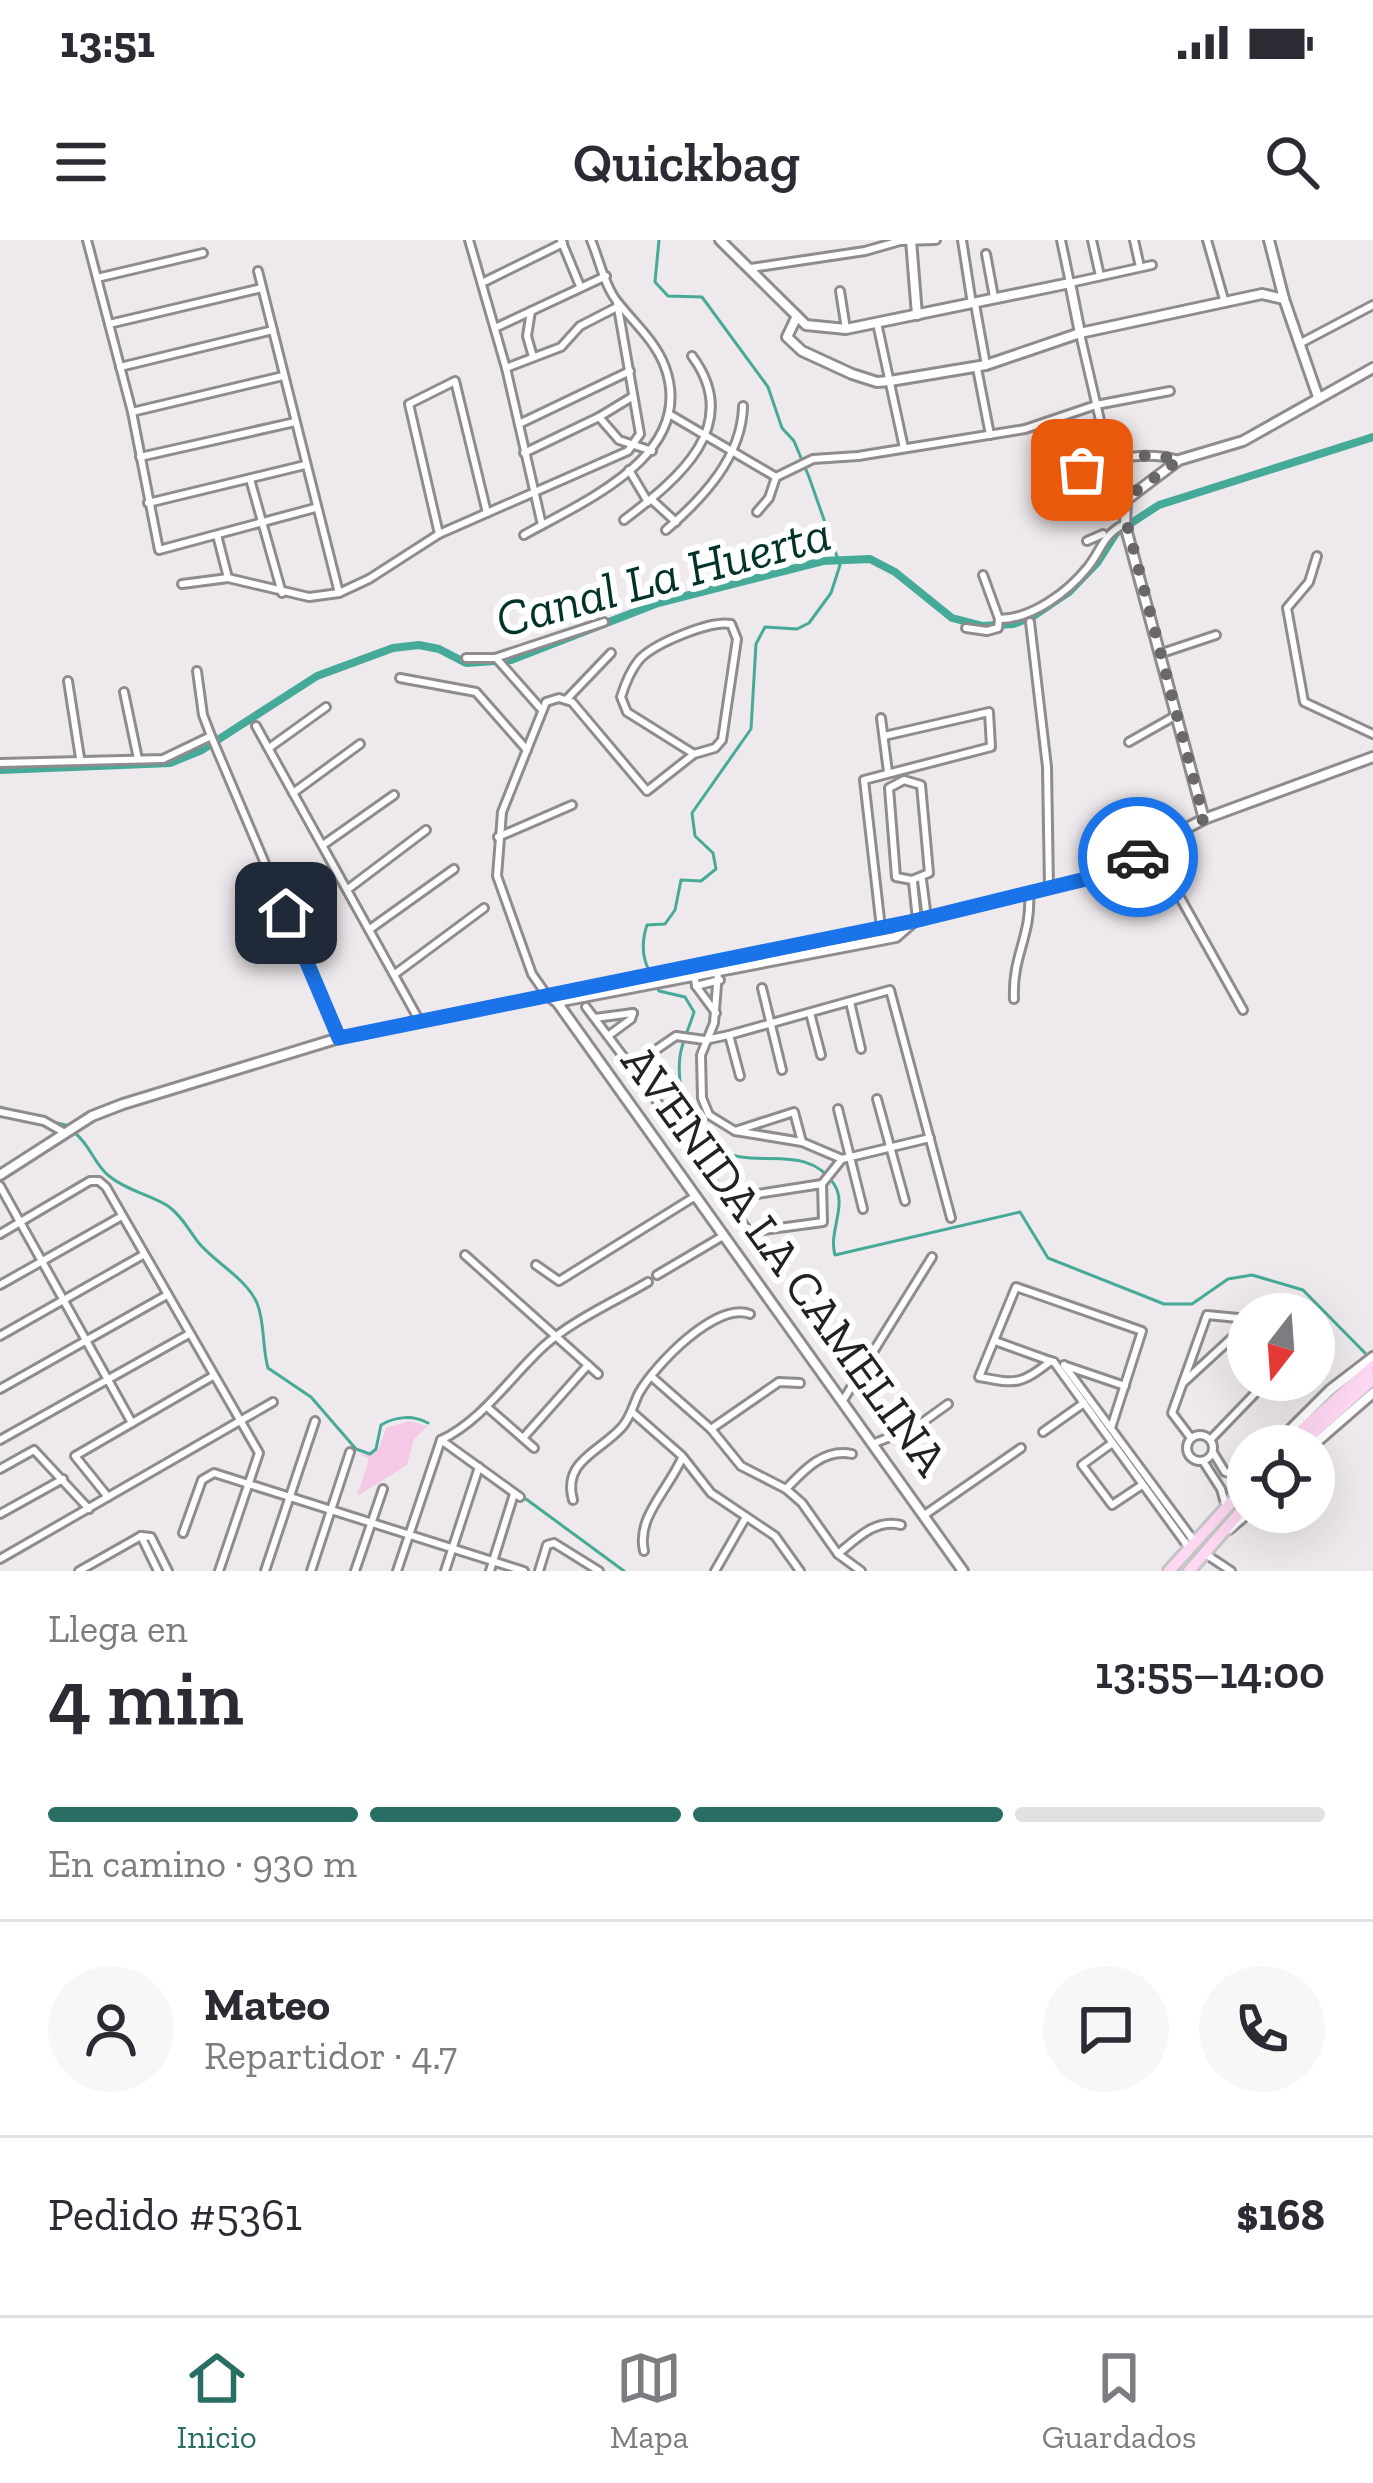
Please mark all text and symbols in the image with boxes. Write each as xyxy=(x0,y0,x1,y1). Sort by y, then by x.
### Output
text: 13:51 xyxy=(60,15,155,69)
icon: menu xyxy=(48,129,114,195)
icon: search xyxy=(1259,129,1325,195)
text: Quickbag xyxy=(573,130,800,195)
pin xyxy=(1031,419,1133,521)
icon: bag xyxy=(1049,437,1115,503)
water label: Canal La Huerta xyxy=(489,502,837,650)
courier xyxy=(1078,797,1198,917)
icon: car xyxy=(1105,824,1171,890)
pin xyxy=(235,862,337,964)
icon: home xyxy=(253,880,319,946)
street label: AVENIDA LA CAMELINA xyxy=(610,1034,961,1487)
north arrow xyxy=(1227,1293,1335,1401)
map controls xyxy=(1227,1293,1335,1533)
button: locate xyxy=(1227,1425,1335,1533)
text: Llega en xyxy=(48,1605,188,1652)
text: 13:55–14:00 xyxy=(1095,1646,1325,1700)
text: 4 min xyxy=(48,1650,244,1744)
text: En camino · 930 m xyxy=(48,1840,357,1887)
button: person xyxy=(48,1966,174,2092)
button: chat xyxy=(1043,1966,1169,2092)
button: phone xyxy=(1199,1966,1325,2092)
text: Mateo xyxy=(204,1978,330,2032)
text: Repartidor · 4.7 xyxy=(204,2032,457,2079)
text: Pedido #5361 xyxy=(48,2188,302,2242)
text: $168 xyxy=(1236,2188,1325,2242)
tab: Inicio xyxy=(177,2345,257,2456)
tab: Mapa xyxy=(610,2345,689,2456)
tab: Guardados xyxy=(1042,2345,1196,2456)

